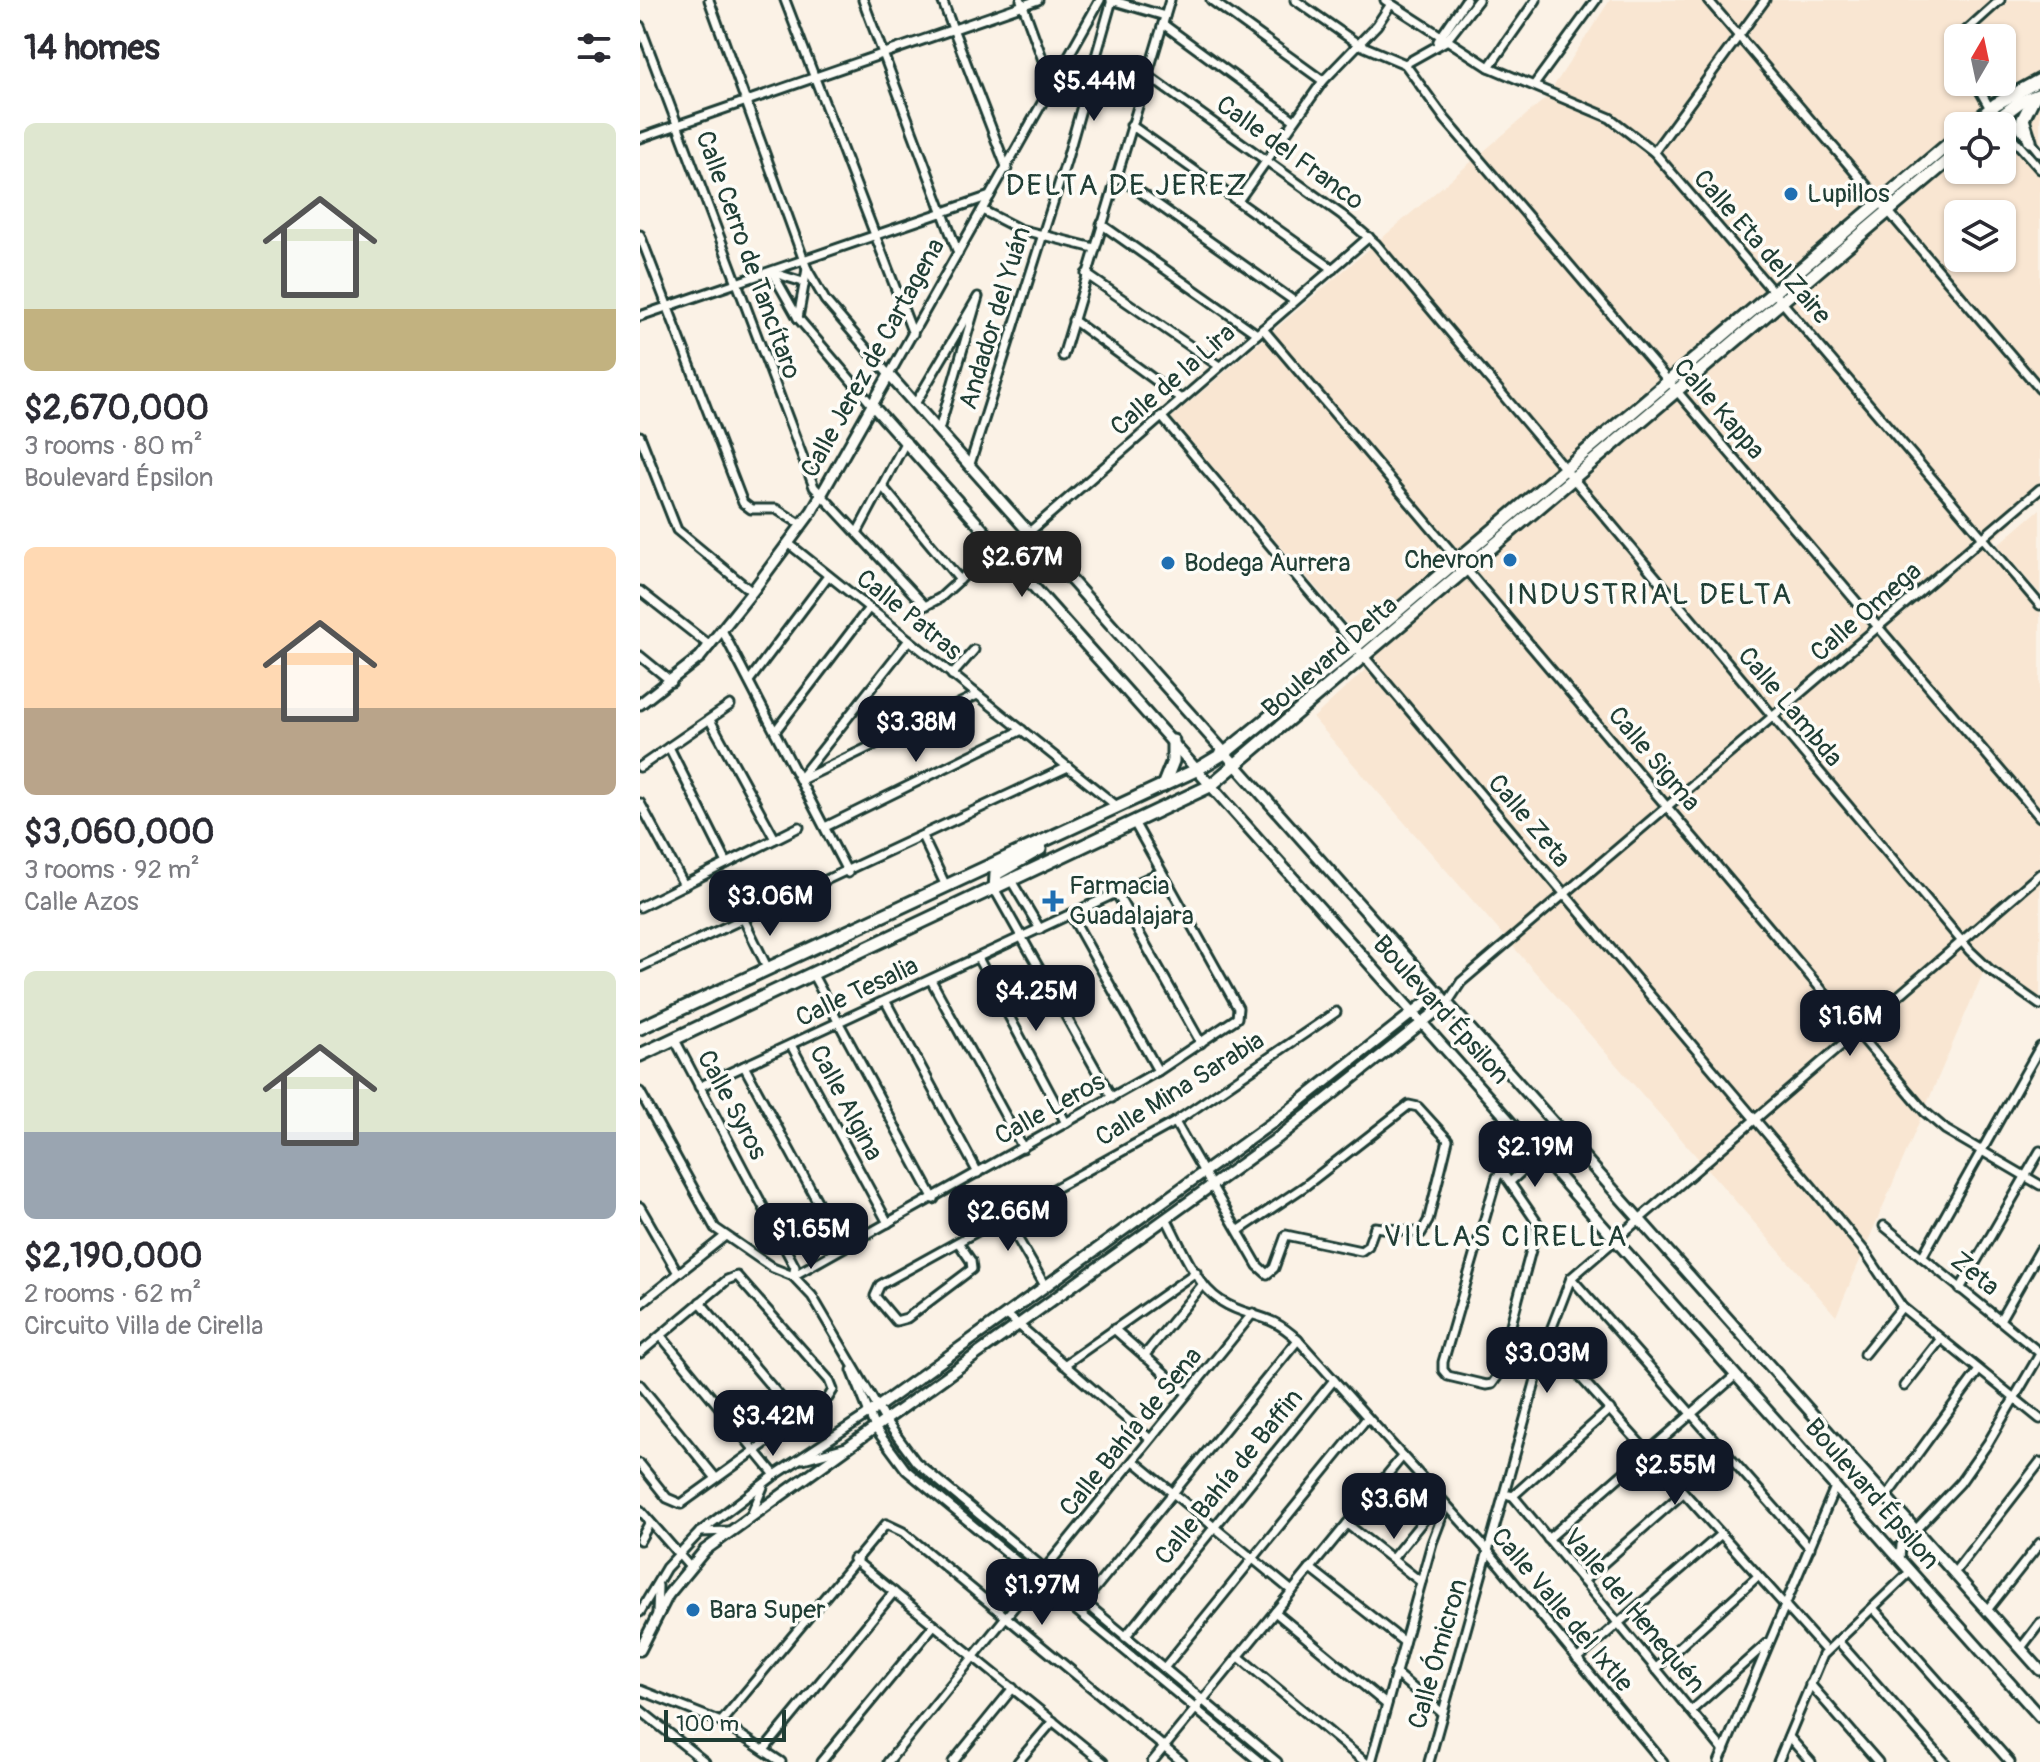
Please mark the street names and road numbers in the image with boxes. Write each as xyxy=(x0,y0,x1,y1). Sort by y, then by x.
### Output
street label: Calle del Franco xyxy=(1210,89,1370,217)
street label: Calle Cerro de Tancítaro xyxy=(688,127,808,383)
street label: Calle Eta del Zaire xyxy=(1686,163,1838,331)
street label: Andador del Yuán xyxy=(952,223,1038,413)
street label: Calle Jerez de Cartagena xyxy=(794,233,952,483)
street label: Calle de la Lira xyxy=(1104,317,1242,443)
street label: Calle Kappa xyxy=(1666,352,1772,466)
street label: Calle Omega xyxy=(1804,555,1928,669)
street label: Calle Patras xyxy=(850,563,969,668)
street label: Boulevard Delta xyxy=(1256,589,1404,725)
street label: Calle Lambda xyxy=(1731,641,1849,773)
street label: Calle Sigma xyxy=(1601,700,1707,818)
street label: Calle Zeta xyxy=(1481,768,1577,874)
street label: Boulevard Épsilon xyxy=(1366,929,1516,1091)
street label: Calle Tesalia xyxy=(791,950,923,1034)
street label: Calle Mina Sarabia xyxy=(1090,1024,1270,1154)
street label: Calle Algina xyxy=(802,1040,890,1166)
street label: Calle Syros xyxy=(690,1045,774,1166)
street label: Calle Leros xyxy=(989,1066,1111,1152)
street label: Zeta xyxy=(1944,1245,2006,1303)
street label: Calle Bahía de Sena xyxy=(1053,1341,1209,1523)
street label: Calle Bahía de Baffin xyxy=(1148,1382,1310,1572)
street label: Boulevard Épsilon xyxy=(1798,1412,1946,1576)
street label: Calle Valle del Ixtle xyxy=(1484,1521,1640,1699)
street label: Valle del Henequén xyxy=(1556,1522,1712,1700)
street label: Calle Ómicron xyxy=(1400,1575,1475,1733)

